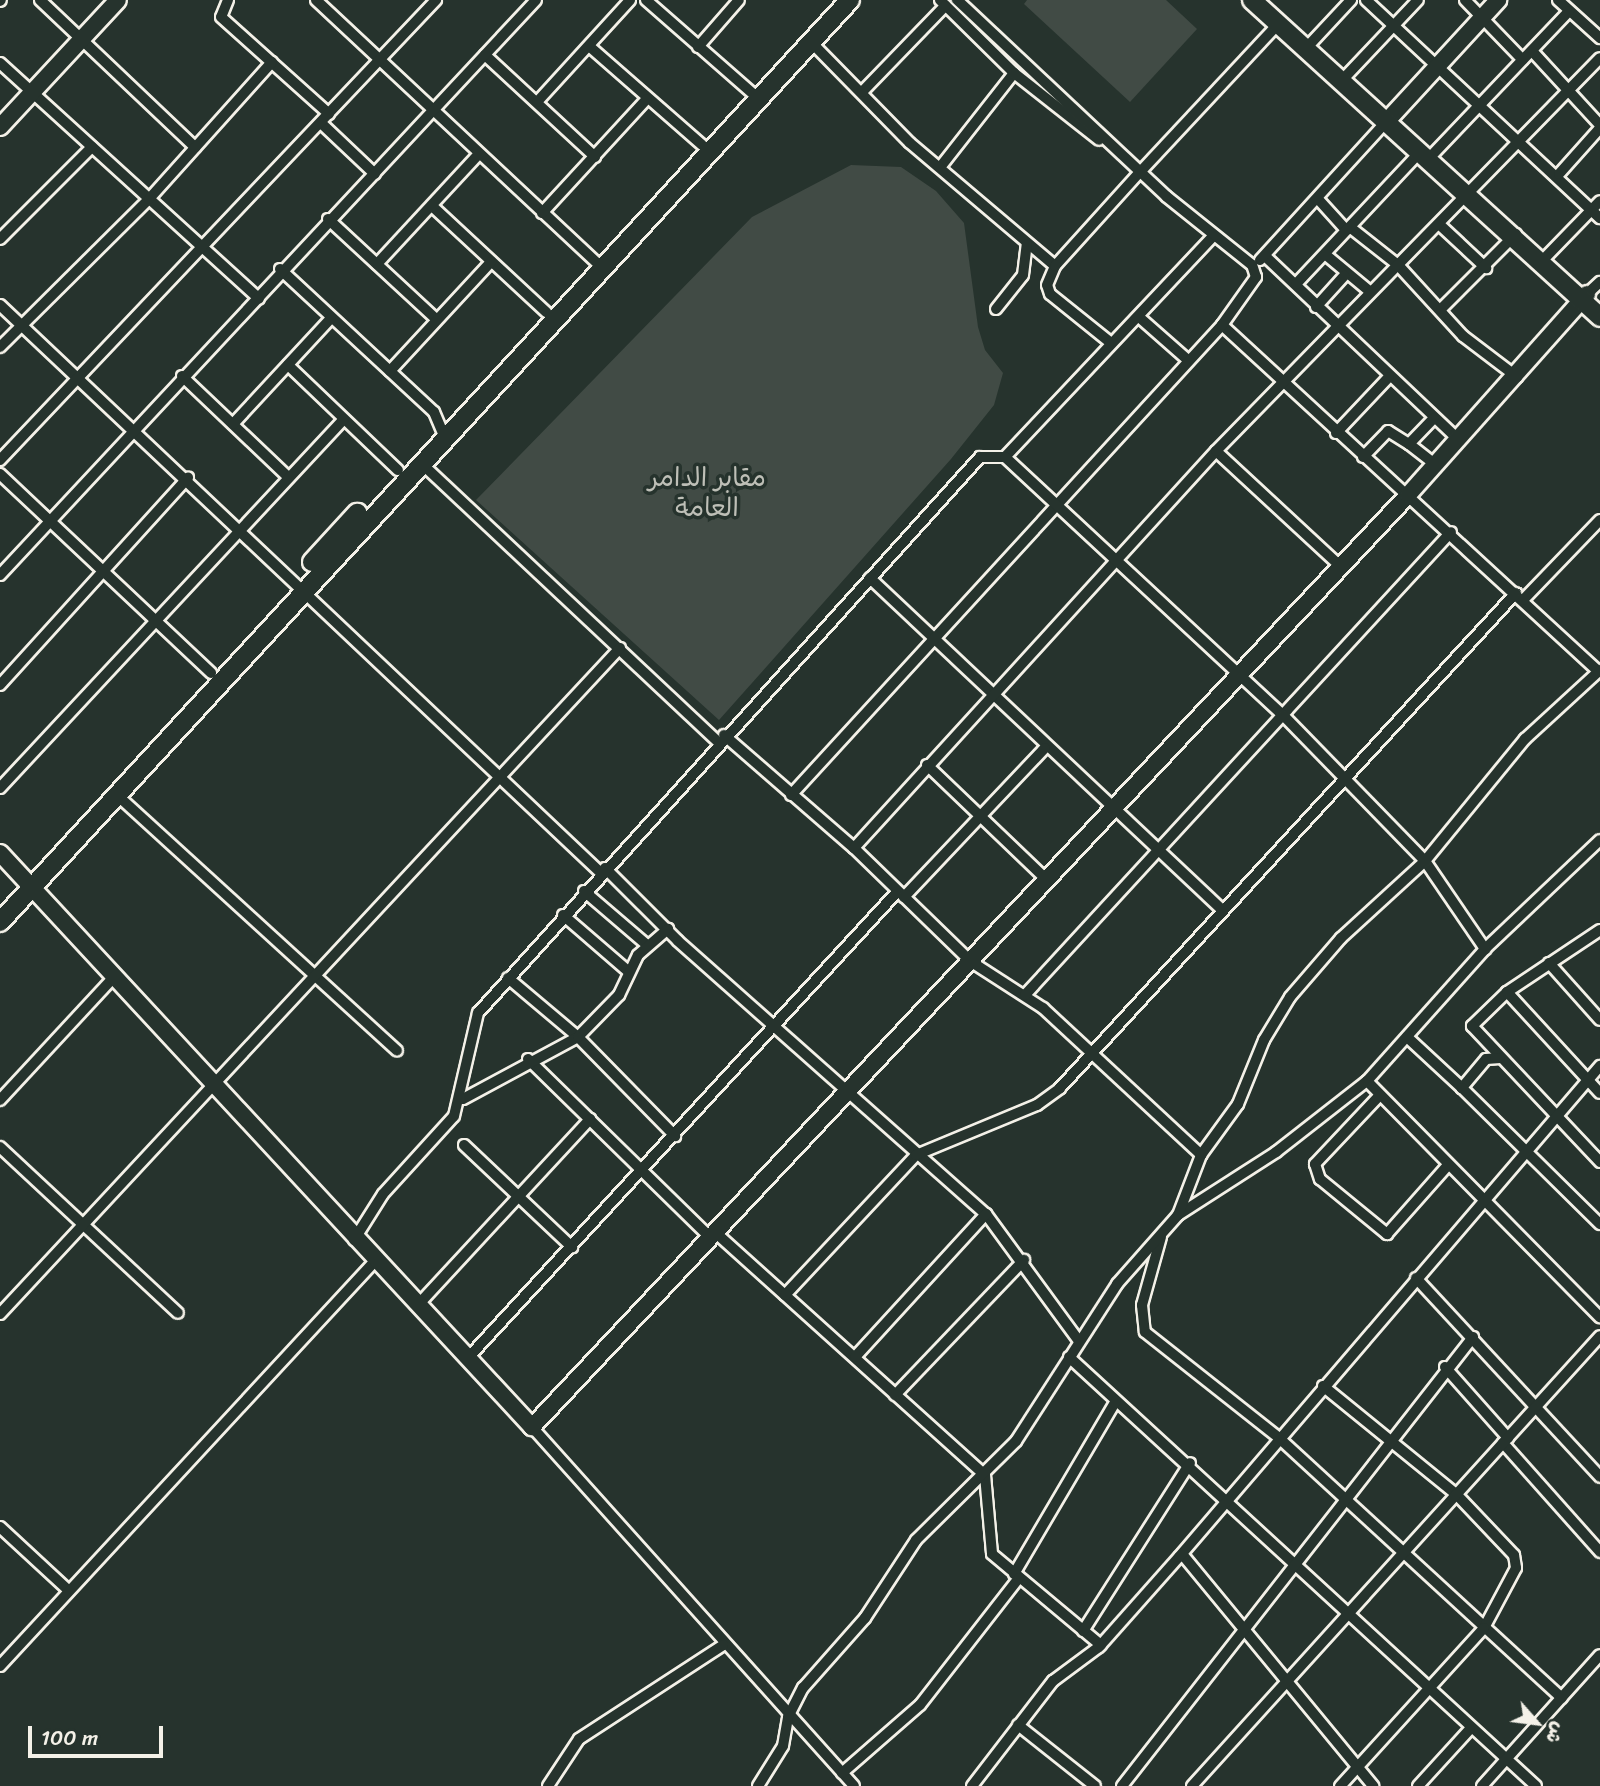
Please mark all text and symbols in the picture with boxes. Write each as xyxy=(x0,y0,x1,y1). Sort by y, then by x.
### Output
park label: مقابر الدامر العامة xyxy=(648,462,766,524)
north arrow xyxy=(1502,1688,1572,1758)
scale bar xyxy=(32,1712,166,1756)
text: ش xyxy=(1537,1716,1575,1750)
text: 100 m xyxy=(41,1719,98,1757)

